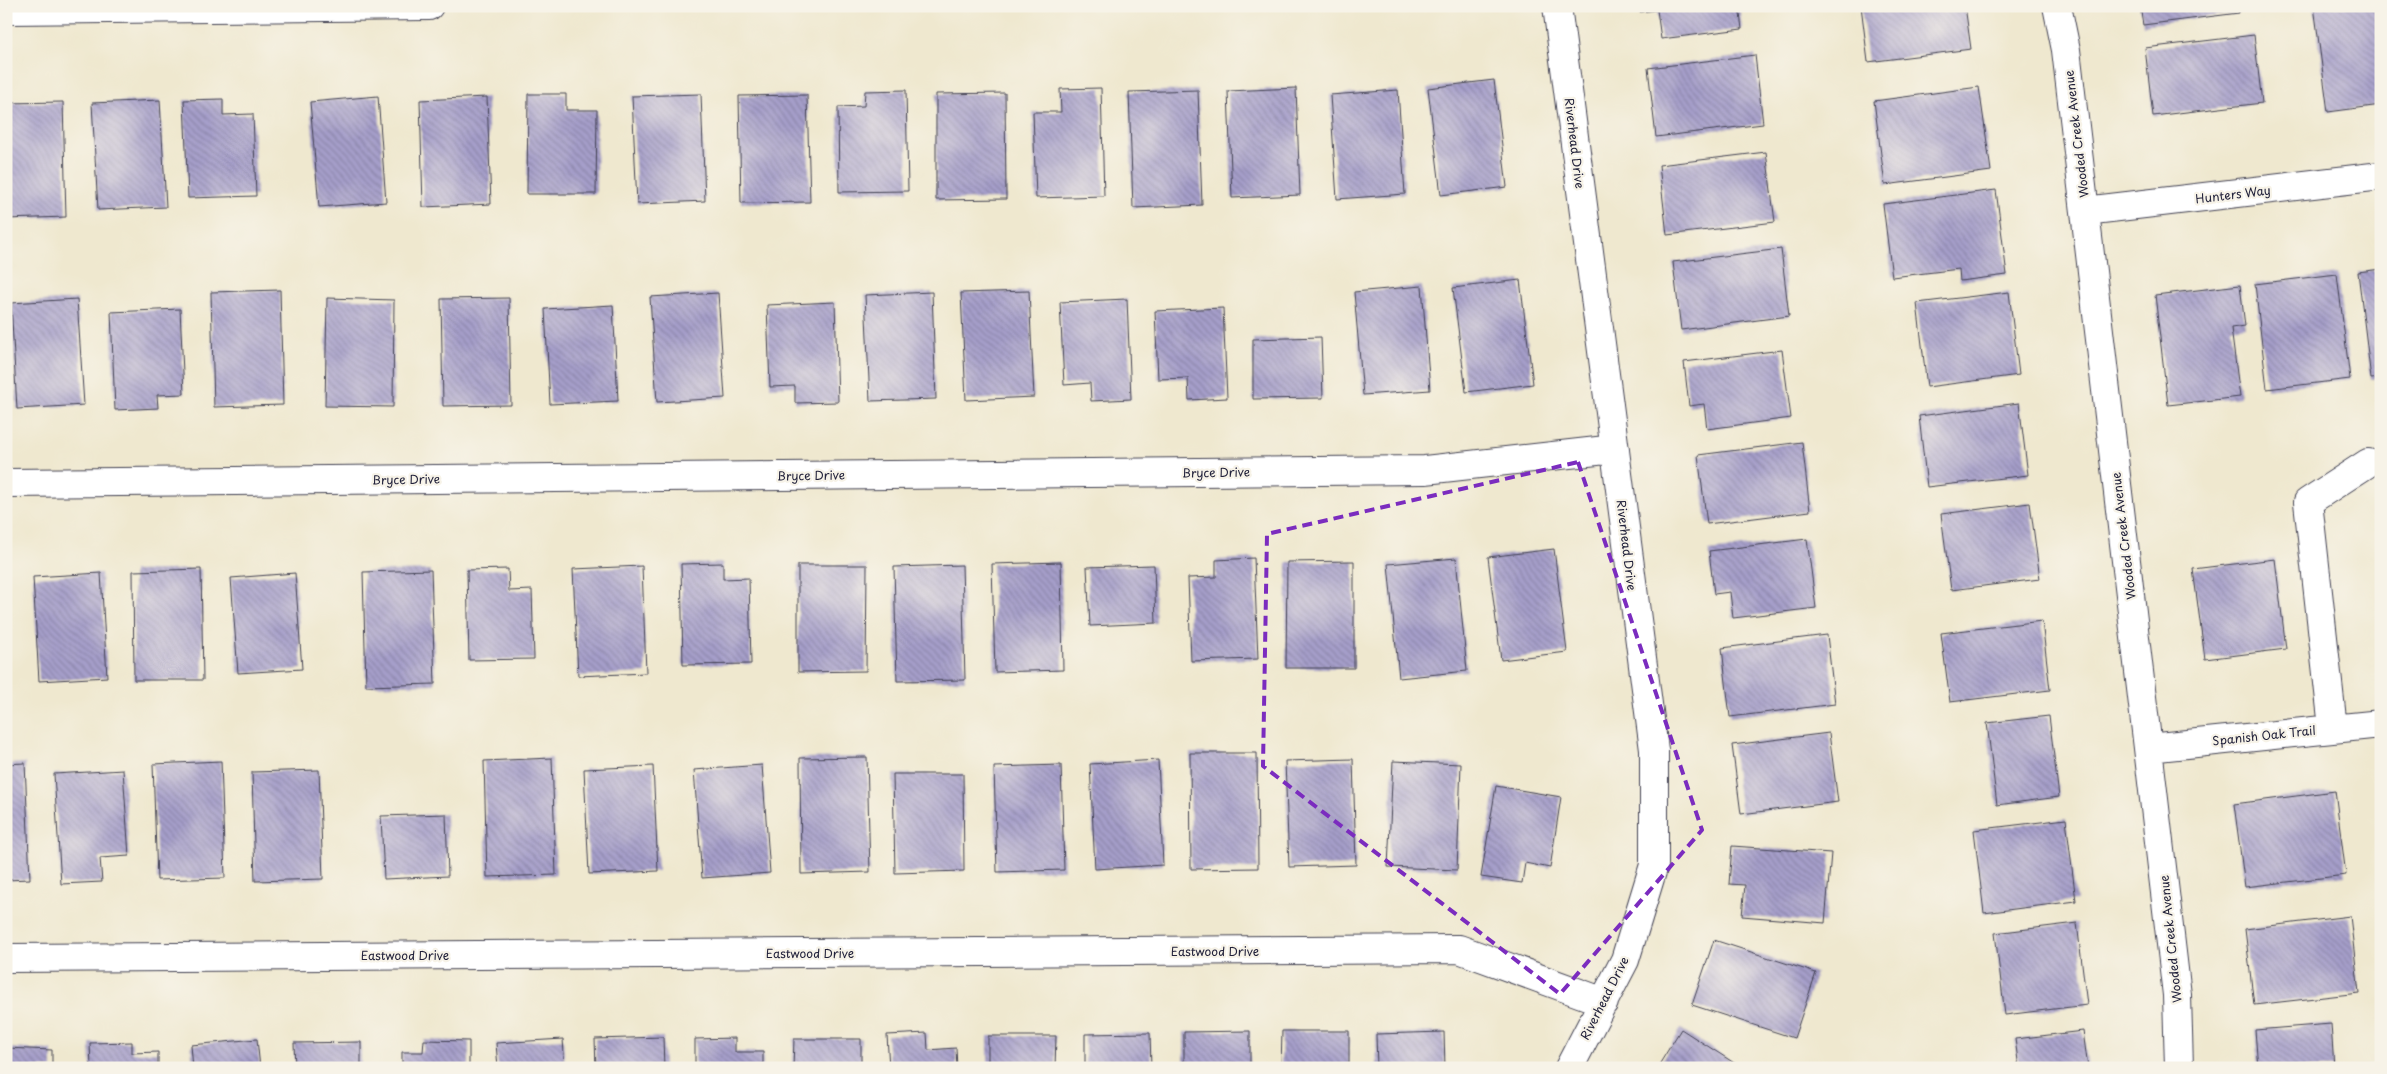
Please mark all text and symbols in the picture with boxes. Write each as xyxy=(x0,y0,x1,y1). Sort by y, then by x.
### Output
street label: Wooded Creek Avenue xyxy=(2059,69,2093,199)
street label: Riverhead Drive xyxy=(1560,97,1590,189)
street label: Hunters Way xyxy=(2194,180,2272,208)
street label: Bryce Drive xyxy=(1182,462,1250,482)
street label: Bryce Drive xyxy=(777,465,845,485)
street label: Bryce Drive xyxy=(372,469,440,489)
street label: Wooded Creek Avenue xyxy=(2106,471,2140,601)
street label: Riverhead Drive xyxy=(1612,499,1642,591)
street label: Spanish Oak Trail xyxy=(2211,721,2317,749)
street label: Wooded Creek Avenue xyxy=(2154,874,2186,1004)
street label: Eastwood Drive xyxy=(1171,942,1259,960)
street label: Eastwood Drive xyxy=(766,944,854,962)
street label: Eastwood Drive xyxy=(361,946,449,964)
street label: Riverhead Drive xyxy=(1575,953,1633,1043)

